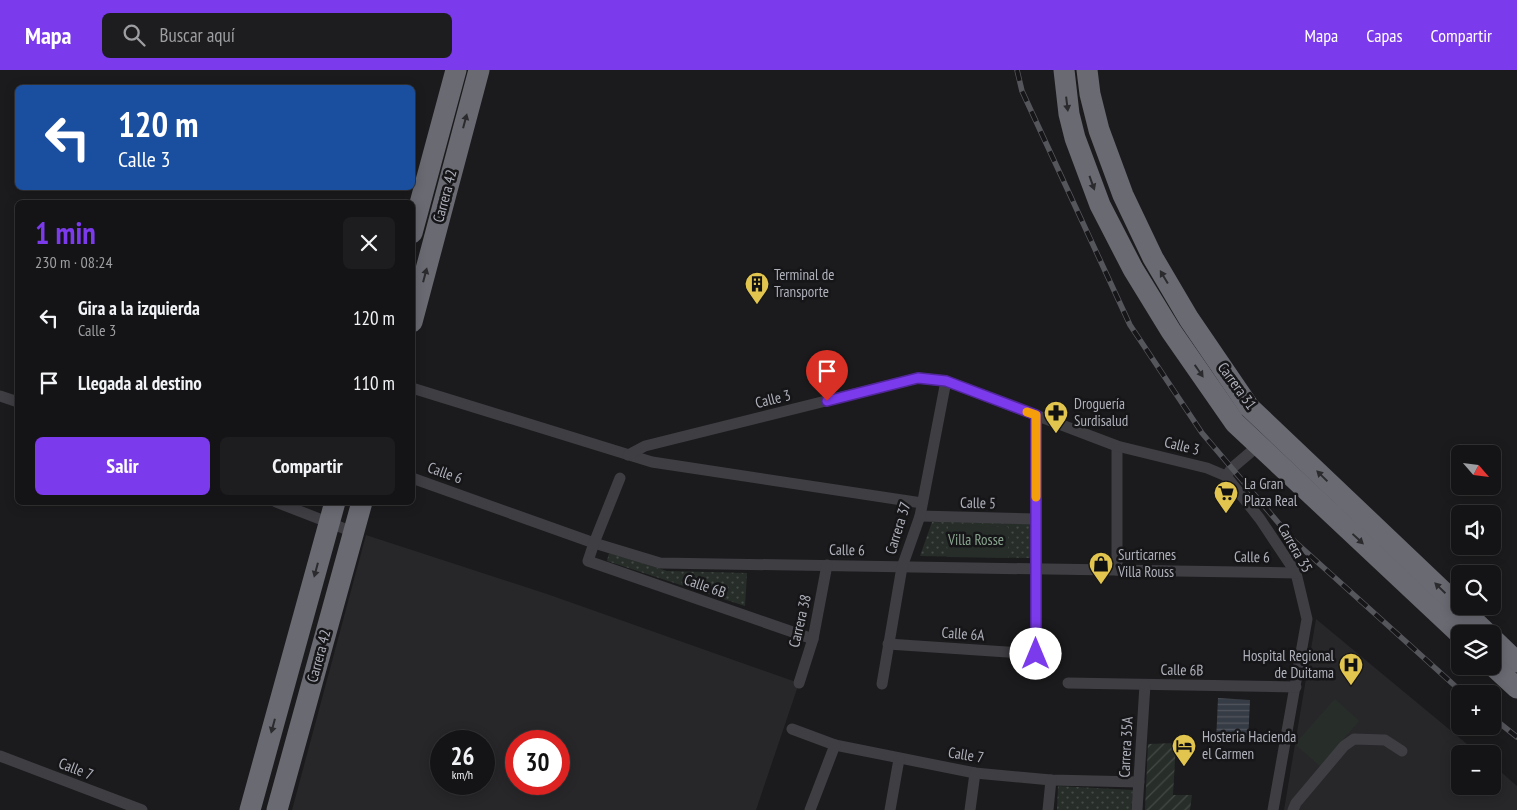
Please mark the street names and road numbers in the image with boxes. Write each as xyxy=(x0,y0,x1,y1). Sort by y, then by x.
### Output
street label: Carrera 42 xyxy=(428,167,461,224)
street label: Carrera 31 xyxy=(1214,358,1261,413)
street label: Calle 3 xyxy=(753,385,793,412)
street label: Calle 3 xyxy=(1162,432,1202,459)
street label: Calle 6 xyxy=(425,457,465,488)
street label: Calle 5 xyxy=(960,493,996,512)
street label: Carrera 37 xyxy=(881,499,914,556)
street label: Carrera 35 xyxy=(1274,520,1317,576)
street label: Calle 6 xyxy=(829,540,865,559)
street label: Calle 6 xyxy=(1234,547,1270,566)
street label: Calle 6B xyxy=(682,570,729,601)
street label: Carrera 38 xyxy=(784,592,815,649)
street label: Calle 6A xyxy=(941,623,986,645)
street label: Carrera 42 xyxy=(302,627,335,684)
street label: Calle 6B xyxy=(1160,660,1204,679)
street label: Carrera 35A xyxy=(1114,715,1137,778)
street label: Calle 7 xyxy=(947,742,985,767)
street label: Calle 7 xyxy=(56,753,96,784)

